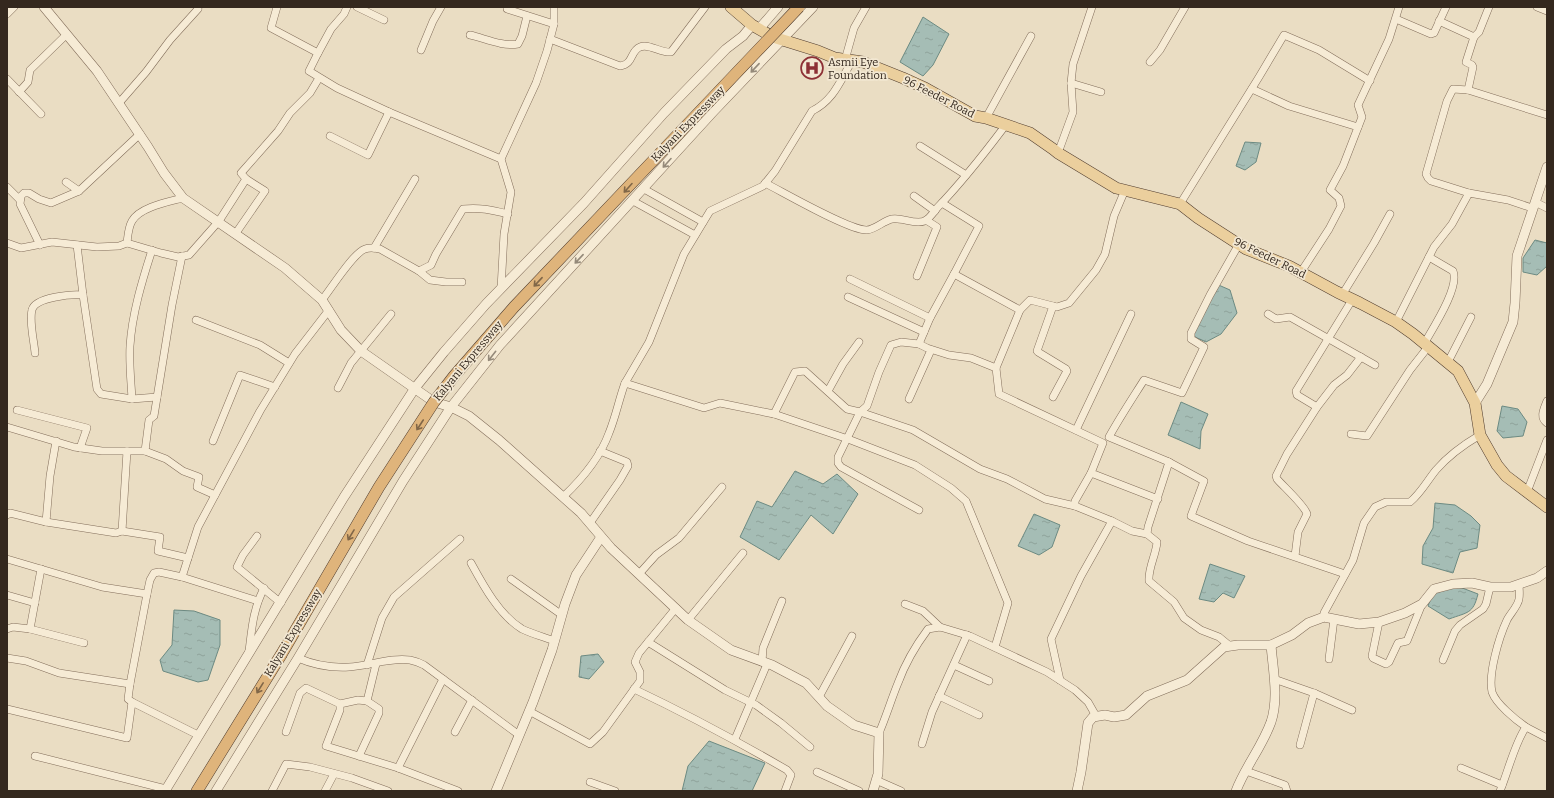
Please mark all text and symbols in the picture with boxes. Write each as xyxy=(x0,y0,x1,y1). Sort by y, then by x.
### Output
hospital icon: Asmii Eye Foundation xyxy=(799,55,825,81)
place label: Asmii Eye Foundation xyxy=(828,56,887,82)
one-way arrow xyxy=(750,63,760,73)
street label: 96 Feeder Road xyxy=(901,73,977,121)
street label: Kalyani Expressway xyxy=(648,83,728,165)
one-way arrow xyxy=(662,158,671,169)
one-way arrow xyxy=(623,182,632,193)
street label: 96 Feeder Road xyxy=(1232,235,1308,281)
one-way arrow xyxy=(575,254,584,264)
one-way arrow xyxy=(533,277,543,287)
street label: Kalyani Expressway xyxy=(431,318,505,404)
one-way arrow xyxy=(487,350,496,361)
one-way arrow xyxy=(415,419,423,431)
one-way arrow xyxy=(346,529,354,541)
street label: Kalyani Expressway xyxy=(262,586,325,679)
one-way arrow xyxy=(256,682,264,693)

